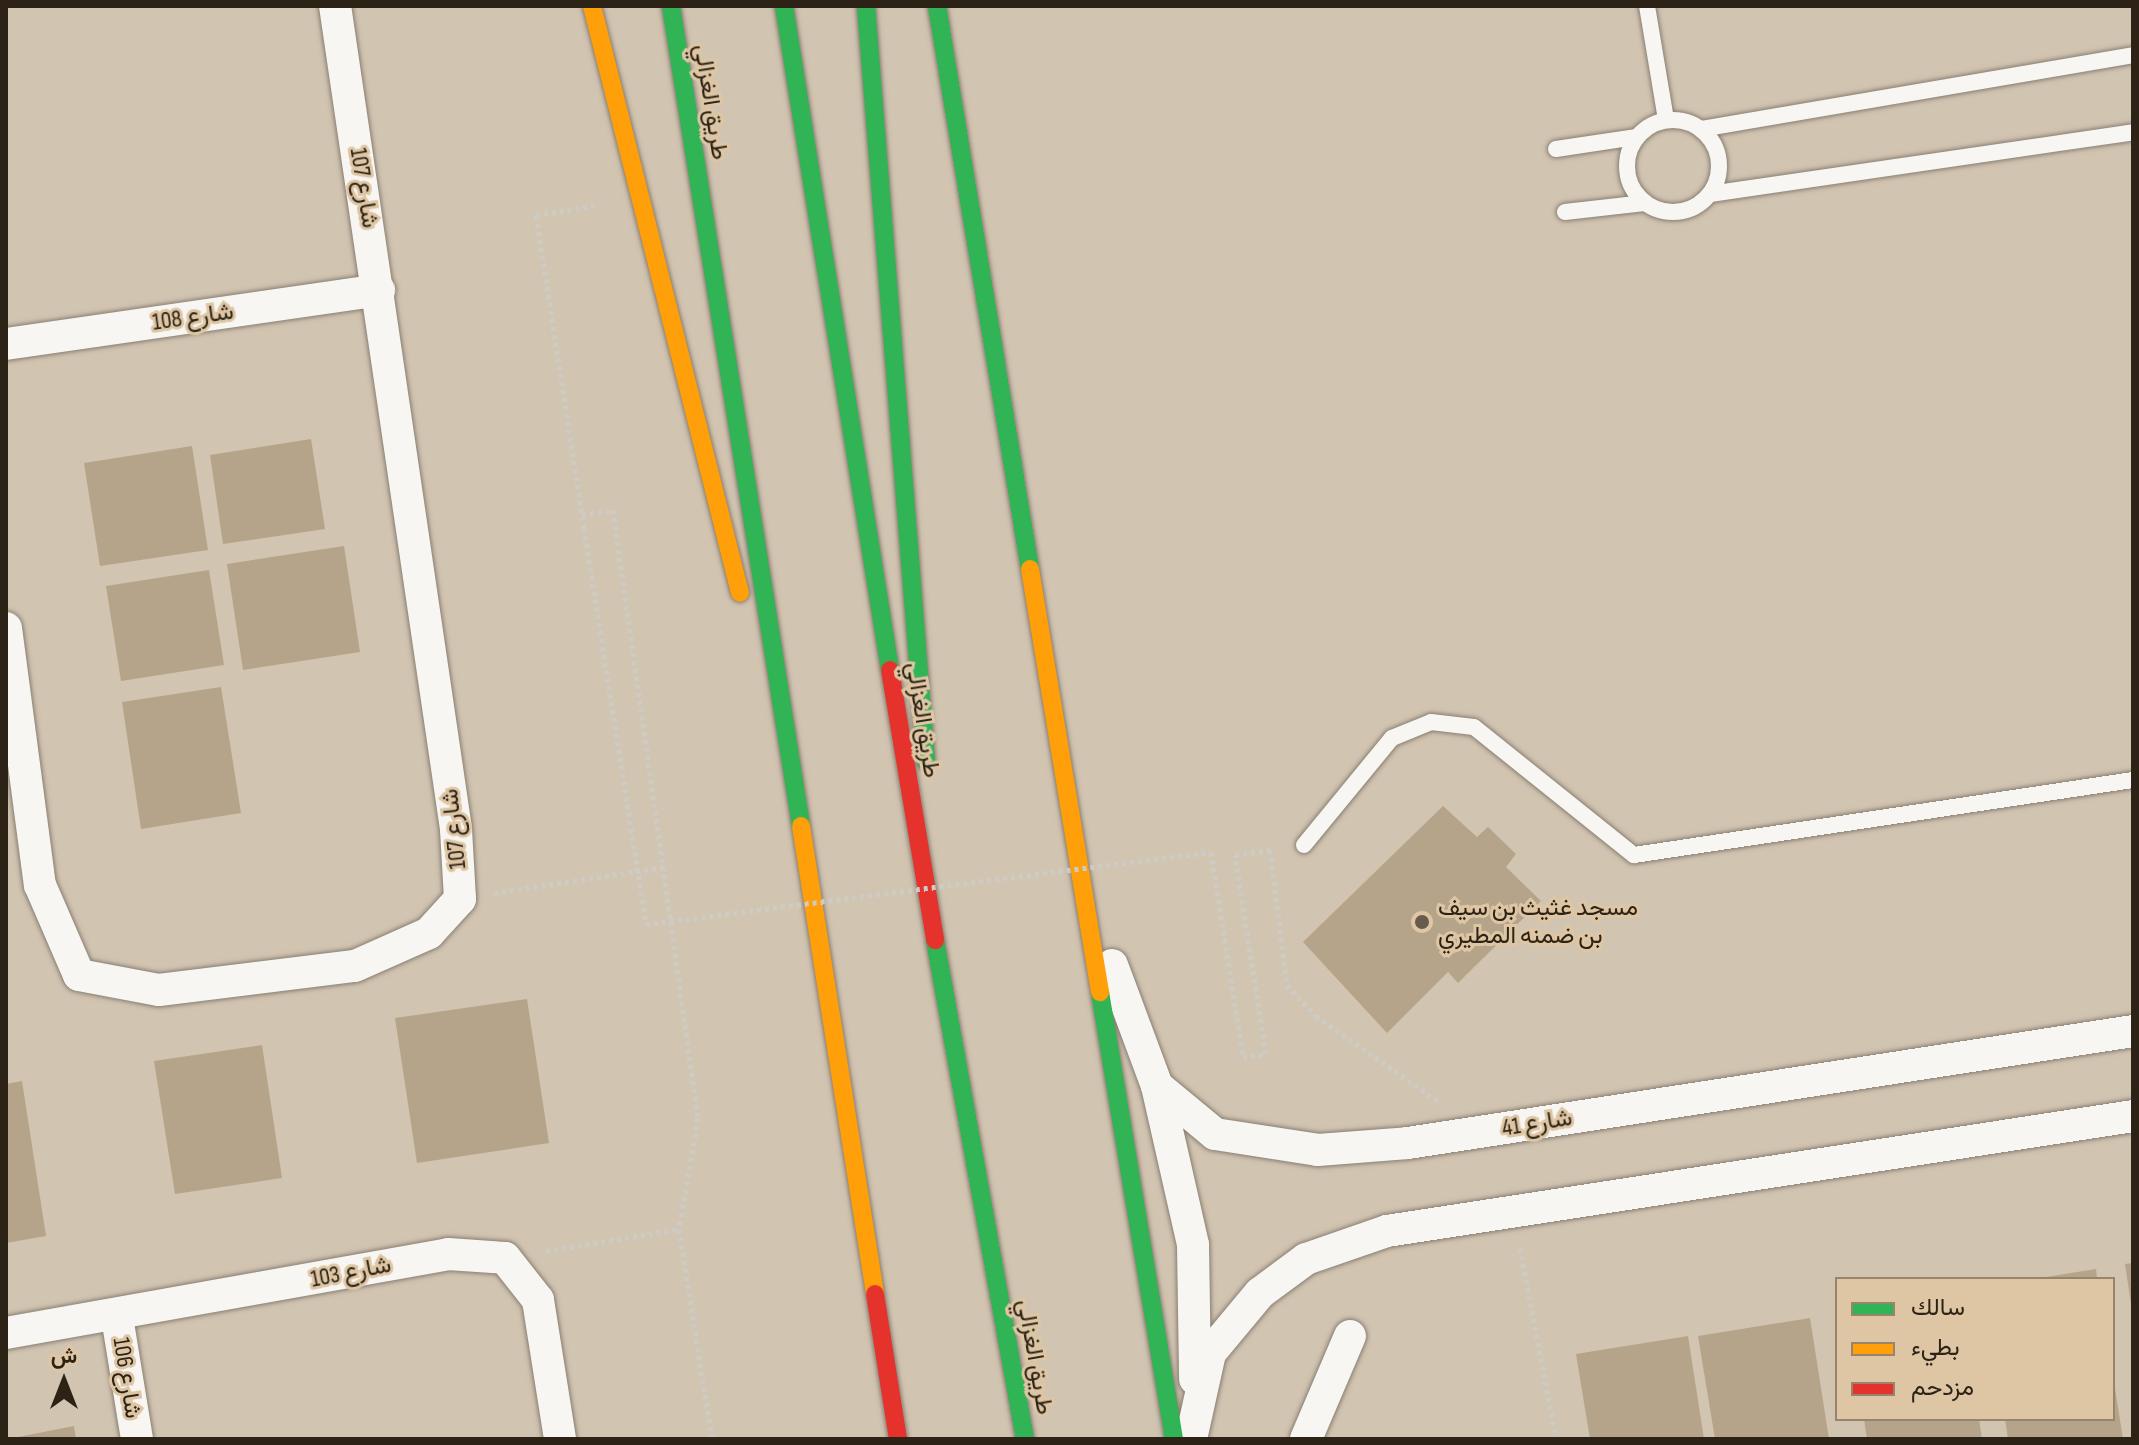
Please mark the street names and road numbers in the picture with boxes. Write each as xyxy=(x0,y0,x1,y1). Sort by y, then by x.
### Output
street label: طريق الغزالي xyxy=(688,42,734,162)
street label: شارع 107 xyxy=(343,146,385,230)
street label: شارع 108 xyxy=(151,297,235,337)
street label: طريق الغزالي xyxy=(900,660,946,780)
street label: شارع 107 xyxy=(435,787,473,871)
street label: شارع 41 xyxy=(1500,1103,1574,1143)
street label: شارع 103 xyxy=(308,1250,394,1294)
street label: طريق الغزالي xyxy=(1011,1297,1059,1417)
street label: شارع 106 xyxy=(106,1335,148,1421)

